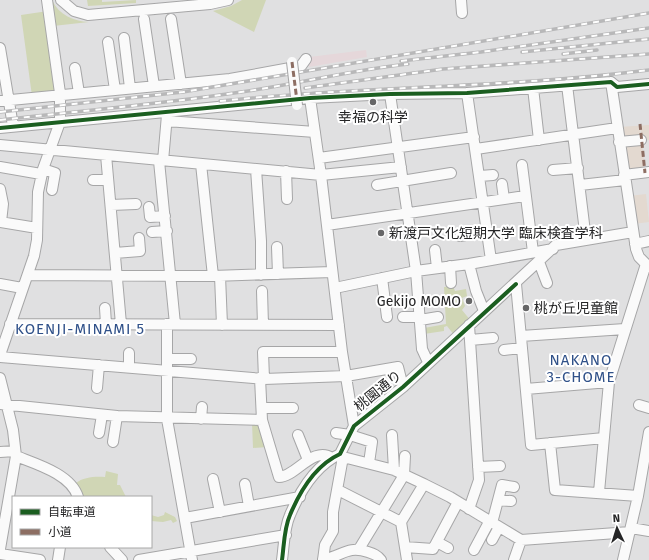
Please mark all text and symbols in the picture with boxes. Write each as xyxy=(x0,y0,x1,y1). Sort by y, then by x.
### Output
marker: 幸福の科学 xyxy=(368,97,378,107)
place label: 幸福の科学 xyxy=(338,109,408,126)
place label: 新渡戸文化短期大学 臨床検査学科 xyxy=(389,225,603,242)
marker: 新渡戸文化短期大学 臨床検査学科 xyxy=(376,228,386,238)
place label: Gekijo MOMO xyxy=(377,293,461,310)
marker: Gekijo MOMO xyxy=(464,296,474,306)
place label: 桃が丘児童館 xyxy=(534,300,618,317)
marker: 桃が丘児童館 xyxy=(521,303,531,313)
district label: KOENJI-MINAMI 5 xyxy=(15,320,145,338)
district label: NAKANO 3-CHOME xyxy=(546,351,616,386)
street label: 桃園通り xyxy=(351,367,405,415)
legend xyxy=(12,496,152,548)
text: 自転車道 xyxy=(48,505,96,519)
north arrow xyxy=(597,508,637,548)
text: N xyxy=(612,512,620,525)
text: 小道 xyxy=(48,525,72,539)

